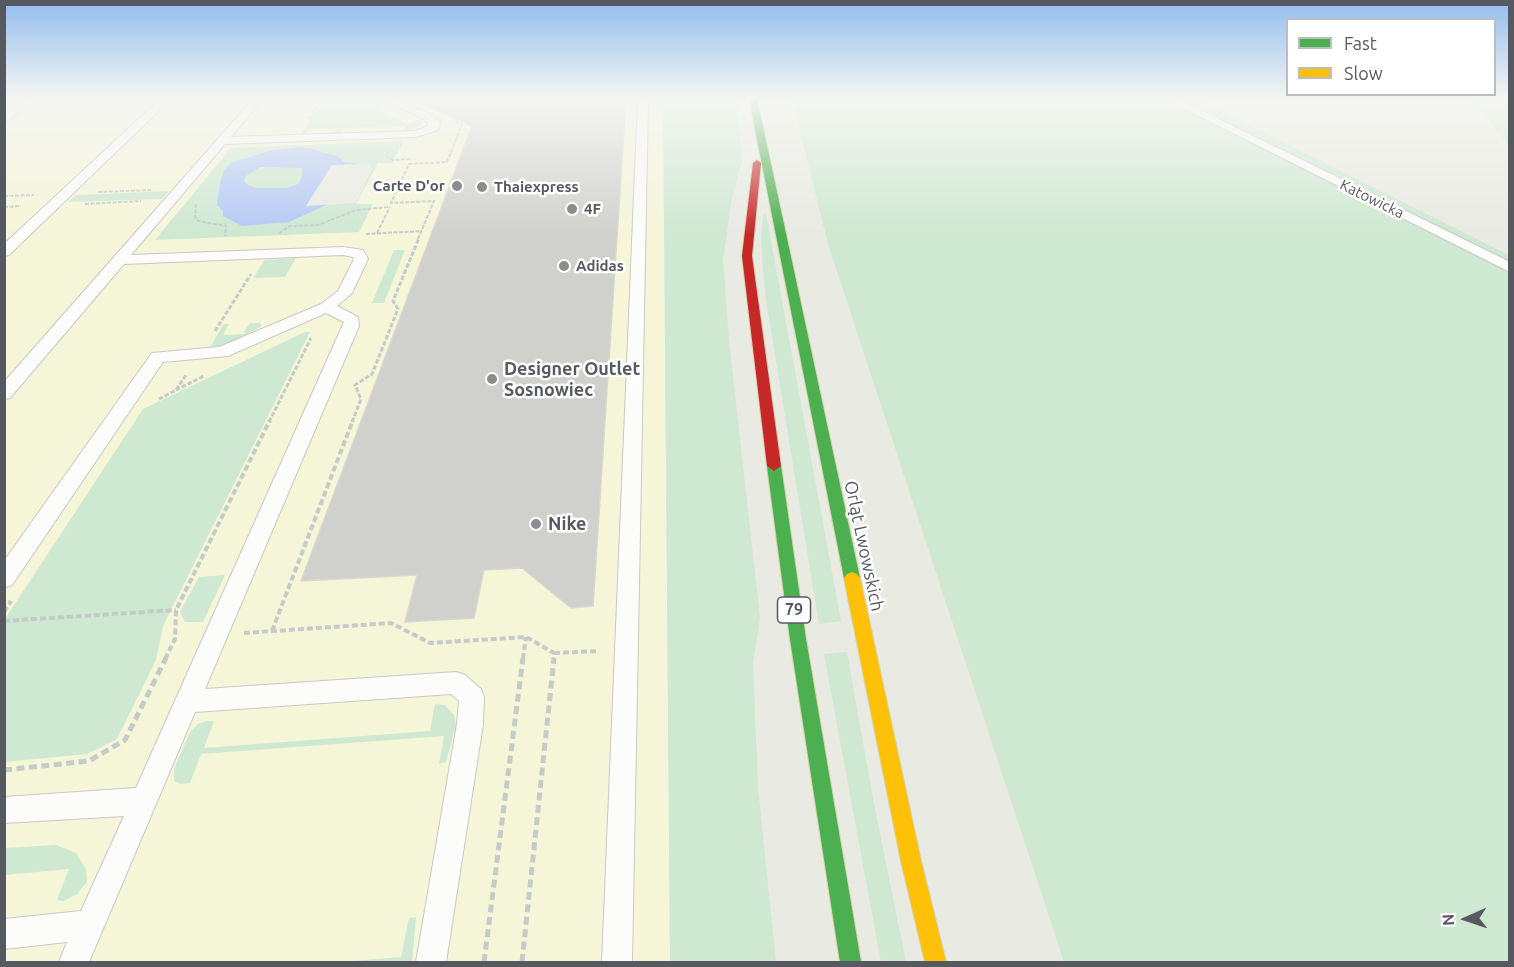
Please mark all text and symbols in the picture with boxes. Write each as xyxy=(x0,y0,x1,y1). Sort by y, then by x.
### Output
legend xyxy=(1286,18,1496,96)
text: Fast xyxy=(1344,33,1377,53)
text: Slow xyxy=(1344,63,1383,83)
street label: Katowicka xyxy=(1337,176,1407,222)
place label: Carte D'or xyxy=(373,177,445,195)
place label: Thaiexpress xyxy=(494,178,579,196)
marker: Carte D'or xyxy=(450,179,464,193)
marker: Thaiexpress xyxy=(475,180,489,194)
place label: 4F xyxy=(584,200,601,218)
marker: 4F xyxy=(565,202,579,216)
place label: Adidas xyxy=(576,257,624,275)
marker: Adidas xyxy=(557,259,571,273)
place label: Designer Outlet Sosnowiec xyxy=(504,358,640,400)
marker: Designer Outlet Sosnowiec xyxy=(485,372,499,386)
street label: Orląt Lwowskich xyxy=(840,479,888,613)
place label: Nike xyxy=(548,513,586,535)
marker: Nike xyxy=(529,517,543,531)
road number: 79 xyxy=(778,597,810,623)
north arrow xyxy=(1436,889,1496,949)
text: N xyxy=(1439,914,1457,926)

